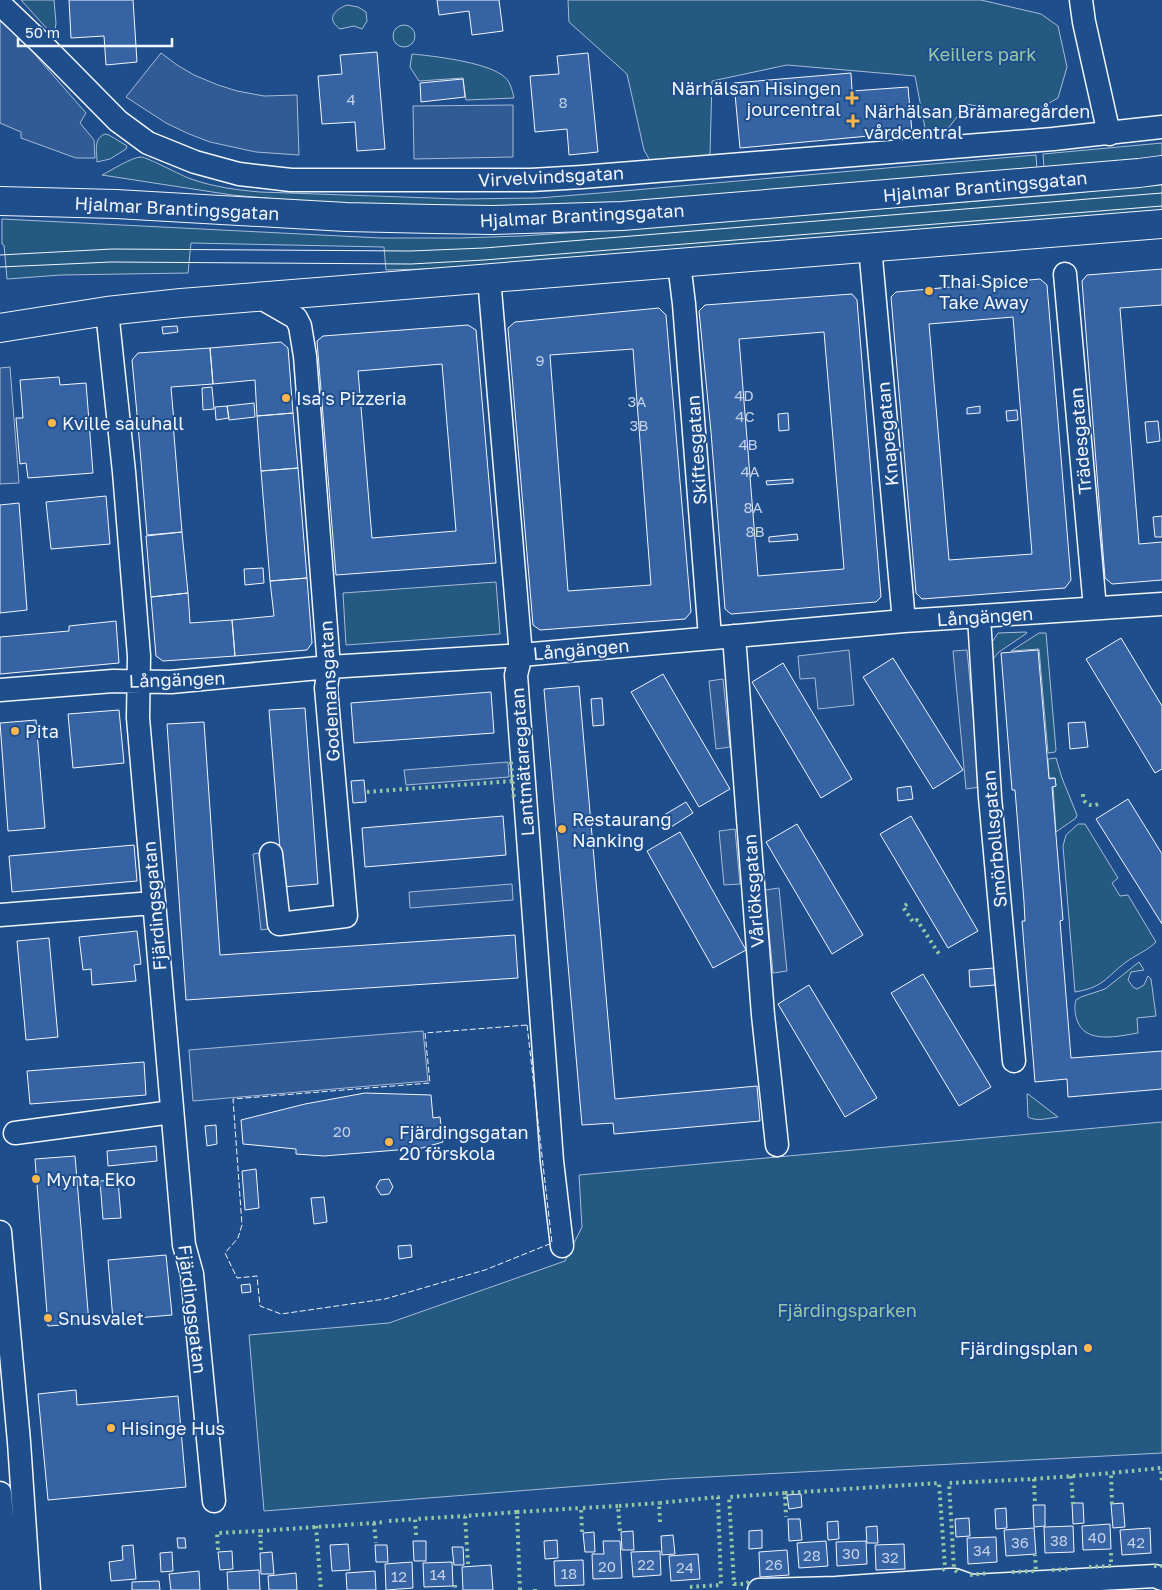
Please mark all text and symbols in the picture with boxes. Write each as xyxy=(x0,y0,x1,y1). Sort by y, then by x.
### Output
scale bar xyxy=(18,15,171,47)
text: 50 m xyxy=(25,23,60,41)
park label: Keillers park xyxy=(928,43,1036,65)
place label: Närhälsan Hisingen jourcentral xyxy=(671,77,841,120)
house number: 4 xyxy=(346,90,356,108)
marker: Närhälsan Hisingen jourcentral xyxy=(845,91,859,105)
house number: 8 xyxy=(558,93,568,111)
place label: Närhälsan Brämaregården vårdcentral xyxy=(864,100,1090,143)
marker: Närhälsan Brämaregården vårdcentral xyxy=(846,114,860,128)
street label: Virvelvindsgatan xyxy=(477,161,625,191)
street label: Hjalmar Brantingsgatan xyxy=(882,166,1088,206)
street label: Hjalmar Brantingsgatan xyxy=(74,192,280,224)
street label: Hjalmar Brantingsgatan xyxy=(479,199,685,231)
place label: Thai Spice Take Away xyxy=(939,270,1029,313)
marker: Thai Spice Take Away xyxy=(923,285,935,297)
house number: 9 xyxy=(535,351,545,369)
street label: Knapegatan xyxy=(871,381,903,487)
house number: 4D xyxy=(734,386,754,404)
place label: Isa's Pizzeria xyxy=(296,387,407,409)
street label: Trädesgatan xyxy=(1064,387,1096,495)
marker: Isa's Pizzeria xyxy=(280,392,292,404)
house number: 3A xyxy=(628,392,646,410)
street label: Skiftesgatan xyxy=(681,394,711,506)
house number: 4C xyxy=(735,407,755,425)
place label: Kville saluhall xyxy=(62,412,184,434)
house number: 3B xyxy=(630,416,648,434)
marker: Kville saluhall xyxy=(46,417,58,429)
house number: 4B xyxy=(738,435,758,453)
house number: 4A xyxy=(740,462,760,480)
house number: 8A xyxy=(743,498,763,516)
house number: 8B xyxy=(745,522,765,540)
street label: Långängen xyxy=(936,602,1034,630)
street label: Godemansgatan xyxy=(314,620,344,762)
street label: Långängen xyxy=(532,634,630,664)
street label: Långängen xyxy=(128,666,226,692)
street label: Lantmätaregatan xyxy=(506,687,538,837)
place label: Pita xyxy=(25,720,59,742)
marker: Pita xyxy=(9,725,21,737)
street label: Smörbollsgatan xyxy=(977,769,1011,909)
place label: Restaurang Nanking xyxy=(572,808,671,851)
marker: Restaurang Nanking xyxy=(556,823,568,835)
street label: Vårlöksgatan xyxy=(738,833,768,949)
street label: Fjärdingsgatan xyxy=(137,840,171,972)
place label: Fjärdingsgatan 20 förskola xyxy=(399,1121,529,1164)
house number: 20 xyxy=(333,1122,351,1140)
marker: Fjärdingsgatan 20 förskola xyxy=(383,1136,395,1148)
place label: Mynta Eko xyxy=(46,1168,136,1190)
marker: Mynta Eko xyxy=(30,1173,42,1185)
street label: Fjärdingsgatan xyxy=(174,1243,212,1375)
park label: Fjärdingsparken xyxy=(777,1299,917,1321)
place label: Snusvalet xyxy=(58,1307,144,1329)
marker: Snusvalet xyxy=(42,1312,54,1324)
place label: Fjärdingsplan xyxy=(960,1337,1078,1359)
marker: Fjärdingsplan xyxy=(1082,1342,1094,1354)
place label: Hisinge Hus xyxy=(121,1417,225,1439)
marker: Hisinge Hus xyxy=(105,1422,117,1434)
house number: 40 xyxy=(1088,1528,1106,1546)
house number: 38 xyxy=(1050,1531,1068,1549)
house number: 36 xyxy=(1011,1533,1029,1551)
house number: 42 xyxy=(1127,1533,1145,1551)
house number: 34 xyxy=(973,1541,991,1559)
house number: 30 xyxy=(842,1544,860,1562)
house number: 28 xyxy=(803,1546,821,1564)
house number: 32 xyxy=(881,1548,899,1566)
house number: 22 xyxy=(637,1555,655,1573)
house number: 26 xyxy=(765,1555,783,1573)
house number: 20 xyxy=(598,1557,616,1575)
house number: 24 xyxy=(676,1558,694,1576)
house number: 18 xyxy=(561,1564,577,1582)
house number: 14 xyxy=(430,1565,446,1583)
house number: 12 xyxy=(391,1567,407,1585)

